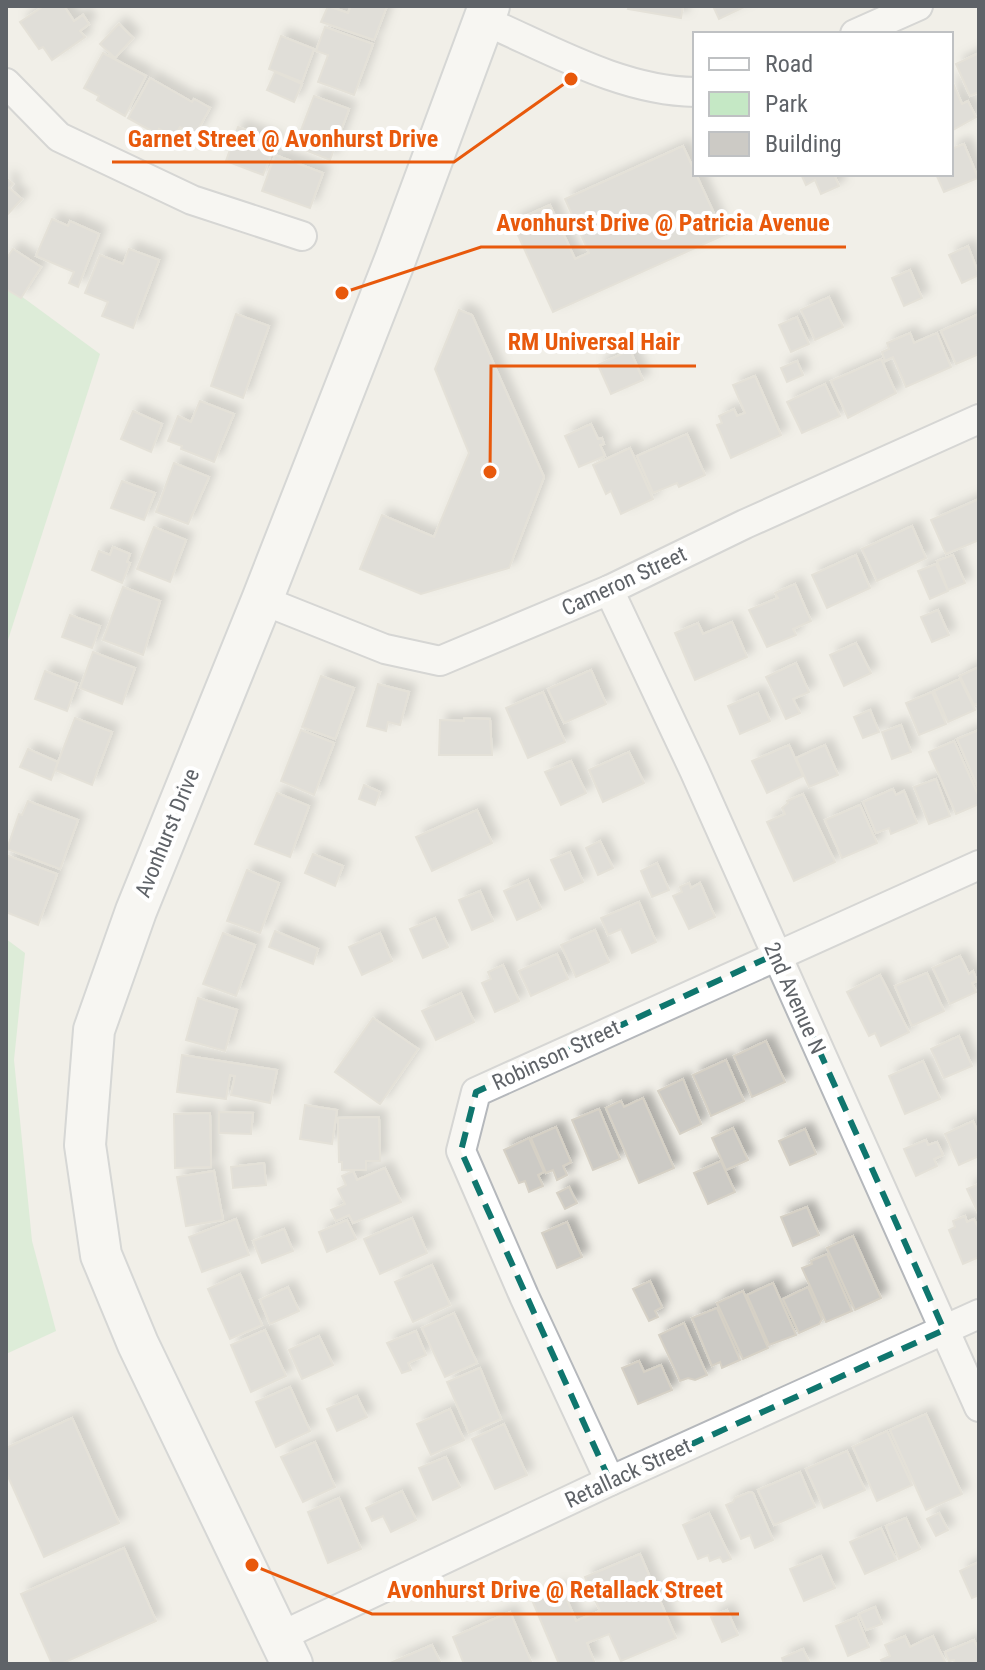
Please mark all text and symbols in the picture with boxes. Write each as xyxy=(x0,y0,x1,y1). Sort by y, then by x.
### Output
legend xyxy=(693,32,953,176)
text: Road xyxy=(765,50,813,78)
text: Park xyxy=(765,90,808,118)
callout: Garnet Street @ Avonhurst Drive xyxy=(112,114,454,162)
text: Garnet Street @ Avonhurst Drive xyxy=(128,125,438,153)
text: Building xyxy=(765,130,842,158)
callout: Avonhurst Drive @ Patricia Avenue xyxy=(481,199,846,247)
text: Avonhurst Drive @ Patricia Avenue xyxy=(496,209,830,237)
callout: RM Universal Hair xyxy=(491,318,696,366)
text: RM Universal Hair xyxy=(508,328,680,356)
street label: Cameron Street xyxy=(558,541,690,621)
street label: Avonhurst Drive xyxy=(130,765,204,901)
street label: 2nd Avenue N xyxy=(759,938,831,1058)
street label: Robinson Street xyxy=(488,1015,624,1095)
street label: Retallack Street xyxy=(561,1433,695,1513)
callout: Avonhurst Drive @ Retallack Street xyxy=(372,1566,739,1614)
text: Avonhurst Drive @ Retallack Street xyxy=(387,1576,723,1604)

